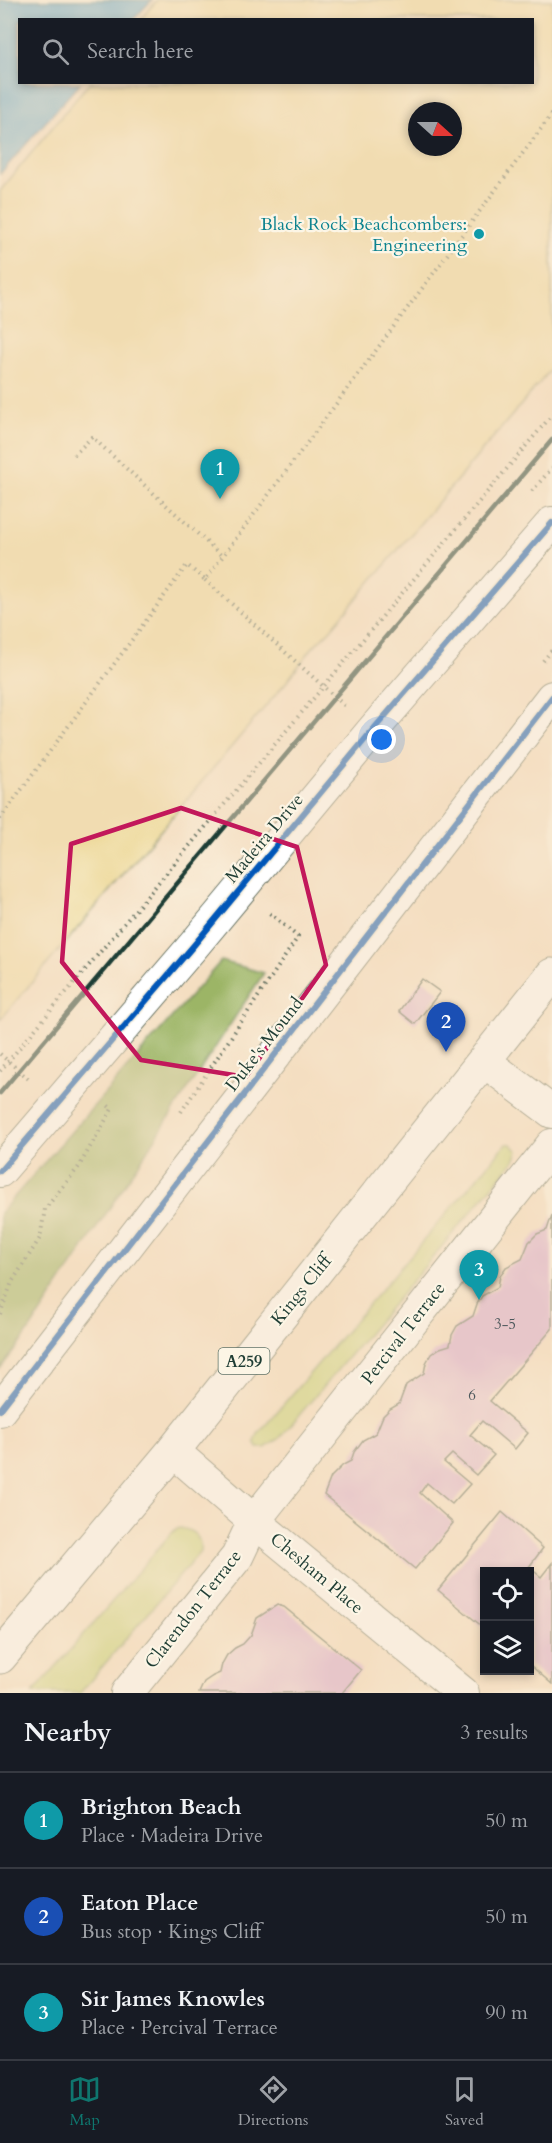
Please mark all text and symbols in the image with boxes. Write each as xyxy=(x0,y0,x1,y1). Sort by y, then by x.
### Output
search box xyxy=(18,18,534,84)
icon: search xyxy=(39,35,72,68)
text: Search here xyxy=(87,36,194,66)
north arrow xyxy=(408,102,462,156)
place label: Black Rock Beachcombers: Engineering xyxy=(260,212,468,258)
marker: Black Rock Beachcombers: Engineering xyxy=(472,227,486,241)
pin: 1 xyxy=(200,450,240,499)
your location xyxy=(367,725,396,754)
street label: Madeira Drive xyxy=(219,788,309,889)
street label: Duke's Mound xyxy=(220,992,309,1097)
pin: 2 xyxy=(426,1002,466,1052)
street label: Kings Cliff xyxy=(265,1247,339,1331)
pin: 3 xyxy=(460,1250,498,1300)
street label: Percival Terrace xyxy=(355,1277,451,1390)
house number: 3-5 xyxy=(494,1314,516,1334)
road number: A259 xyxy=(218,1348,270,1374)
house number: 6 xyxy=(468,1385,476,1405)
street label: Chesham Place xyxy=(265,1527,369,1620)
street label: Clarendon Terrace xyxy=(139,1545,248,1674)
map controls xyxy=(480,1567,534,1675)
button: locate xyxy=(480,1567,534,1621)
button: layers xyxy=(480,1621,534,1675)
text: Nearby xyxy=(24,1715,112,1750)
text: 3 results xyxy=(460,1719,528,1746)
text: Brighton Beach xyxy=(81,1792,241,1822)
text: 1 xyxy=(38,1807,49,1834)
text: 50 m xyxy=(485,1807,528,1834)
text: Place · Madeira Drive xyxy=(81,1822,263,1849)
text: Eaton Place xyxy=(81,1888,198,1918)
text: 2 xyxy=(38,1903,49,1930)
text: 50 m xyxy=(485,1903,528,1930)
text: Bus stop · Kings Cliff xyxy=(81,1918,261,1945)
text: Sir James Knowles xyxy=(81,1984,265,2014)
text: 3 xyxy=(38,1999,49,2026)
text: 90 m xyxy=(485,1999,528,2026)
text: Place · Percival Terrace xyxy=(81,2014,278,2041)
tab: Map xyxy=(68,2073,101,2131)
tab: Directions xyxy=(238,2073,308,2131)
tab: Saved xyxy=(445,2073,484,2131)

